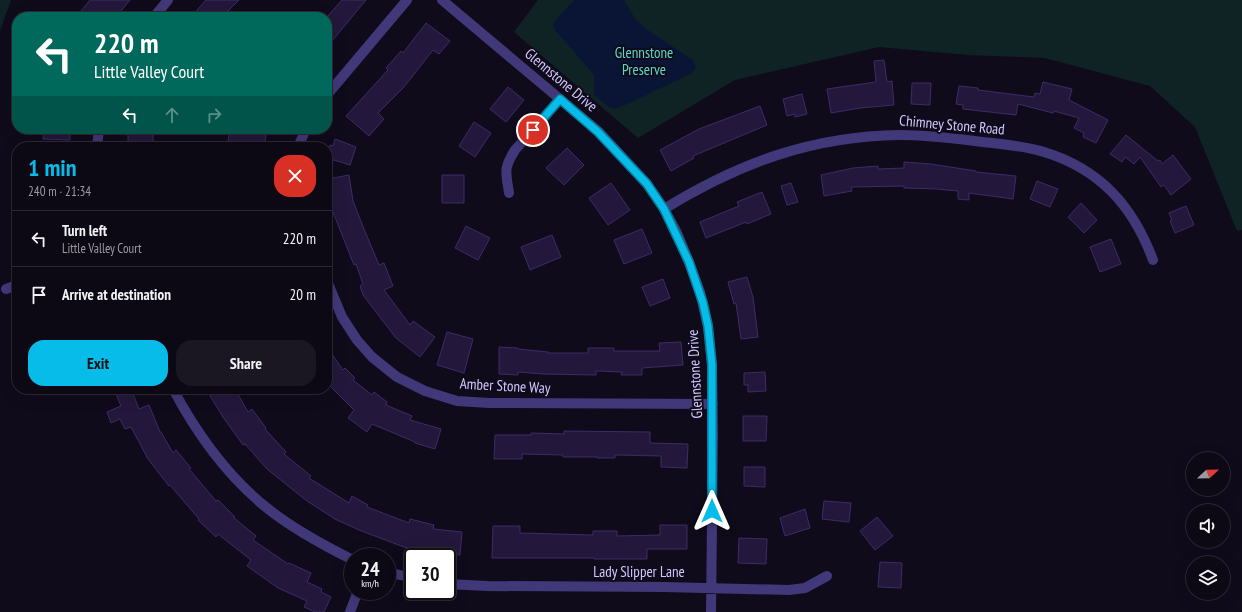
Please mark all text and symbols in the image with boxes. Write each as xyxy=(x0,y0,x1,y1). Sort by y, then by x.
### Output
text: 220 m xyxy=(94,24,158,61)
icon: left xyxy=(28,28,80,80)
park label: Glennstone Preserve xyxy=(615,43,673,79)
street label: Glennstone Drive xyxy=(521,44,602,116)
text: Little Valley Court xyxy=(94,60,204,83)
icon: left xyxy=(119,104,141,126)
icon: ahead xyxy=(161,104,183,126)
icon: right xyxy=(203,104,225,126)
street label: Chimney Stone Road xyxy=(898,110,1006,139)
pin xyxy=(516,113,550,147)
icon: arrive xyxy=(522,119,544,141)
text: 1 min xyxy=(28,152,76,183)
button: close xyxy=(274,155,316,197)
text: 240 m · 21:34 xyxy=(28,183,91,200)
text: Turn left xyxy=(62,221,107,240)
icon: left xyxy=(28,228,50,250)
text: 220 m xyxy=(283,229,316,248)
text: Little Valley Court xyxy=(62,240,142,257)
icon: arrive xyxy=(28,284,50,306)
text: Arrive at destination xyxy=(62,285,171,304)
text: 20 m xyxy=(290,285,316,304)
street label: Glennstone Drive xyxy=(683,329,706,419)
button: Exit xyxy=(28,340,168,386)
button: Share xyxy=(176,340,316,386)
street label: Amber Stone Way xyxy=(459,374,551,397)
north arrow xyxy=(1186,452,1230,496)
map controls xyxy=(1186,452,1230,600)
position arrow xyxy=(691,490,733,532)
button: sound xyxy=(1186,504,1230,548)
speed limit sign: 30 xyxy=(404,548,456,600)
text: 24 xyxy=(360,556,380,582)
button: layers xyxy=(1186,556,1230,600)
street label: Lady Slipper Lane xyxy=(593,562,685,581)
text: km/h xyxy=(361,577,379,590)

